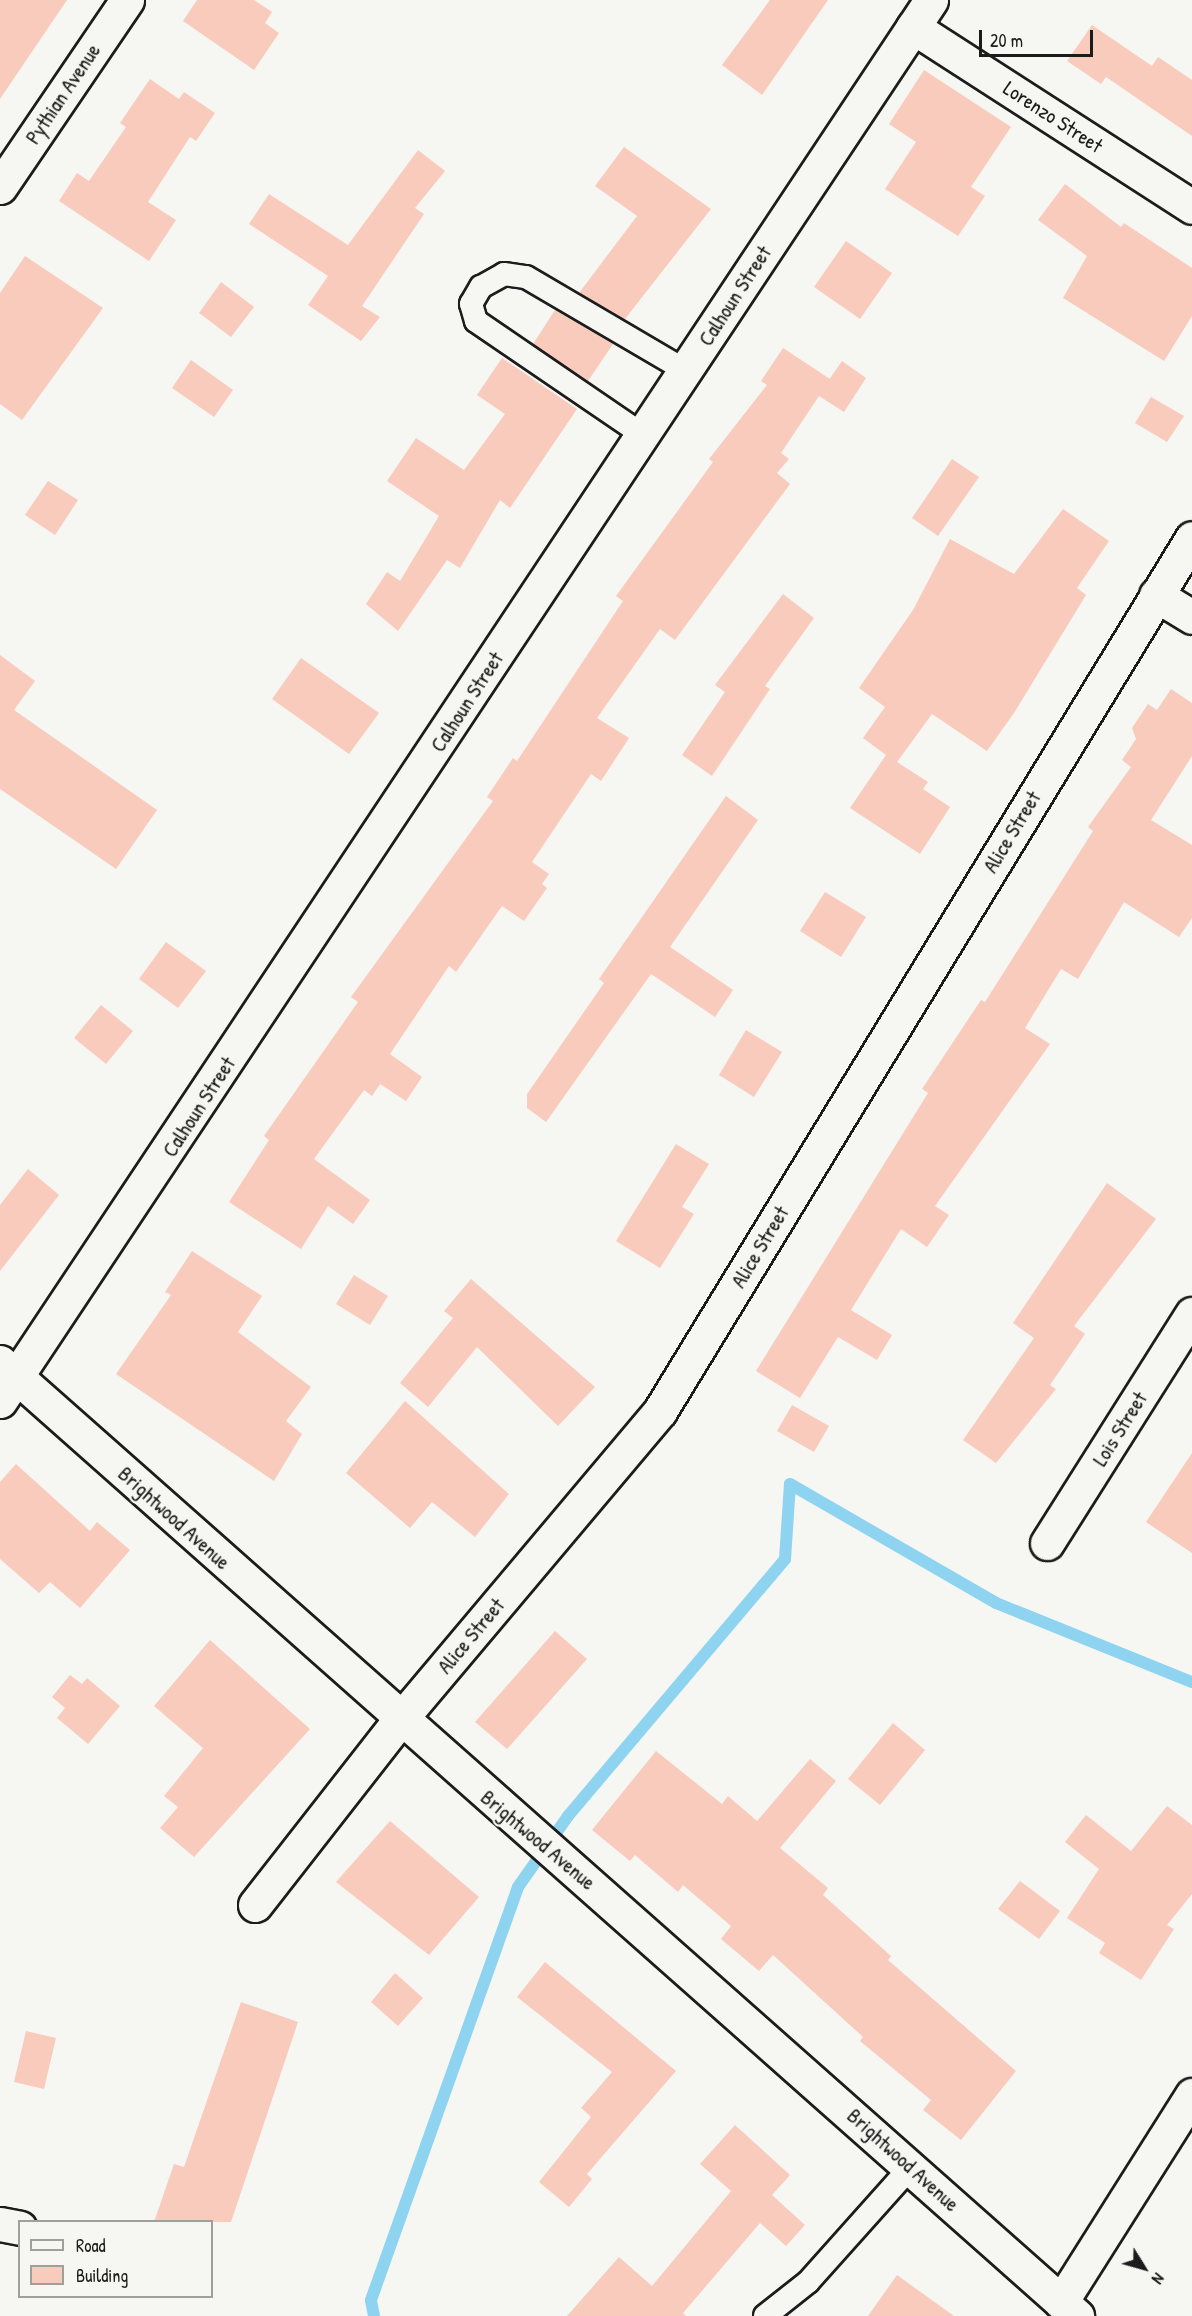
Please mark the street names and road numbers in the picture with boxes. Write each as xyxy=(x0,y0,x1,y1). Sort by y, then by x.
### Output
street label: Pythian Avenue xyxy=(20,39,106,149)
street label: Lorenzo Street xyxy=(999,76,1107,158)
street label: Calhoun Street xyxy=(693,241,777,351)
street label: Calhoun Street xyxy=(425,647,509,757)
street label: Alice Street xyxy=(978,787,1046,877)
street label: Calhoun Street xyxy=(157,1052,241,1162)
street label: Alice Street xyxy=(726,1202,794,1292)
street label: Lois Street xyxy=(1087,1387,1153,1471)
street label: Brightwood Avenue xyxy=(113,1461,235,1575)
street label: Alice Street xyxy=(432,1593,510,1679)
street label: Brightwood Avenue xyxy=(476,1785,600,1895)
street label: Brightwood Avenue xyxy=(842,2103,964,2217)

